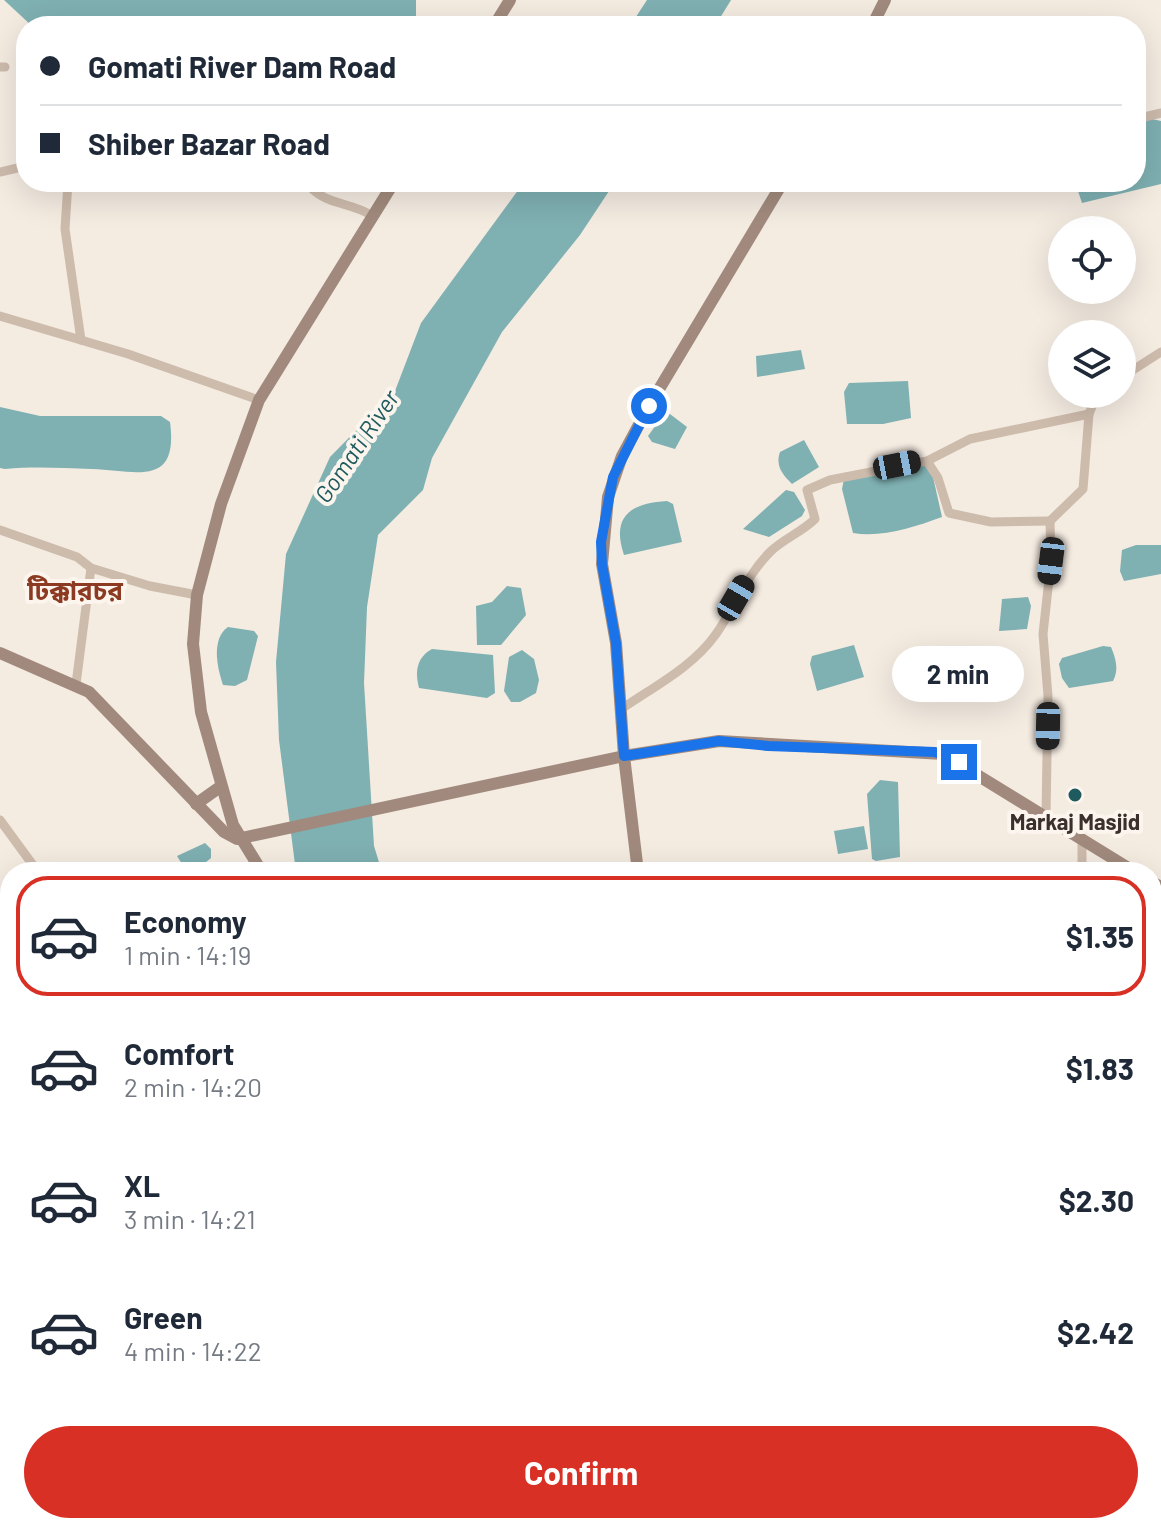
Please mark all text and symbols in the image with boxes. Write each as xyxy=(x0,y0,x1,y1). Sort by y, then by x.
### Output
text: Gomati River Dam Road xyxy=(88,48,396,84)
text: Shiber Bazar Road xyxy=(88,125,330,161)
map controls xyxy=(1048,216,1136,408)
button: locate xyxy=(1048,216,1136,304)
button: layers xyxy=(1048,320,1136,408)
water label: Gomati River xyxy=(308,383,405,508)
route start xyxy=(631,388,667,424)
car xyxy=(871,449,923,481)
car xyxy=(1036,536,1066,586)
car xyxy=(714,571,758,625)
district label: টিক্কারচর xyxy=(26,574,123,605)
callout: 2 min xyxy=(893,646,1025,702)
text: 2 min xyxy=(927,658,989,689)
car xyxy=(1036,702,1060,750)
route end xyxy=(941,744,977,780)
marker: Markaj Masjid xyxy=(1066,786,1084,804)
place label: Markaj Masjid xyxy=(1010,808,1140,834)
icon: car xyxy=(28,900,100,972)
text: Economy xyxy=(124,903,247,939)
text: $1.35 xyxy=(1066,918,1134,954)
text: 1 min · 14:19 xyxy=(124,939,251,970)
icon: car xyxy=(28,1032,100,1104)
text: Comfort xyxy=(124,1035,234,1071)
text: $1.83 xyxy=(1066,1050,1134,1086)
text: 2 min · 14:20 xyxy=(124,1071,262,1102)
icon: car xyxy=(28,1164,100,1236)
text: XL xyxy=(124,1167,160,1203)
text: $2.30 xyxy=(1059,1182,1134,1218)
text: 3 min · 14:21 xyxy=(124,1203,256,1234)
icon: car xyxy=(28,1296,100,1368)
text: Green xyxy=(124,1299,203,1335)
text: $2.42 xyxy=(1057,1314,1134,1350)
text: 4 min · 14:22 xyxy=(124,1335,262,1366)
button: Confirm xyxy=(24,1426,1138,1518)

